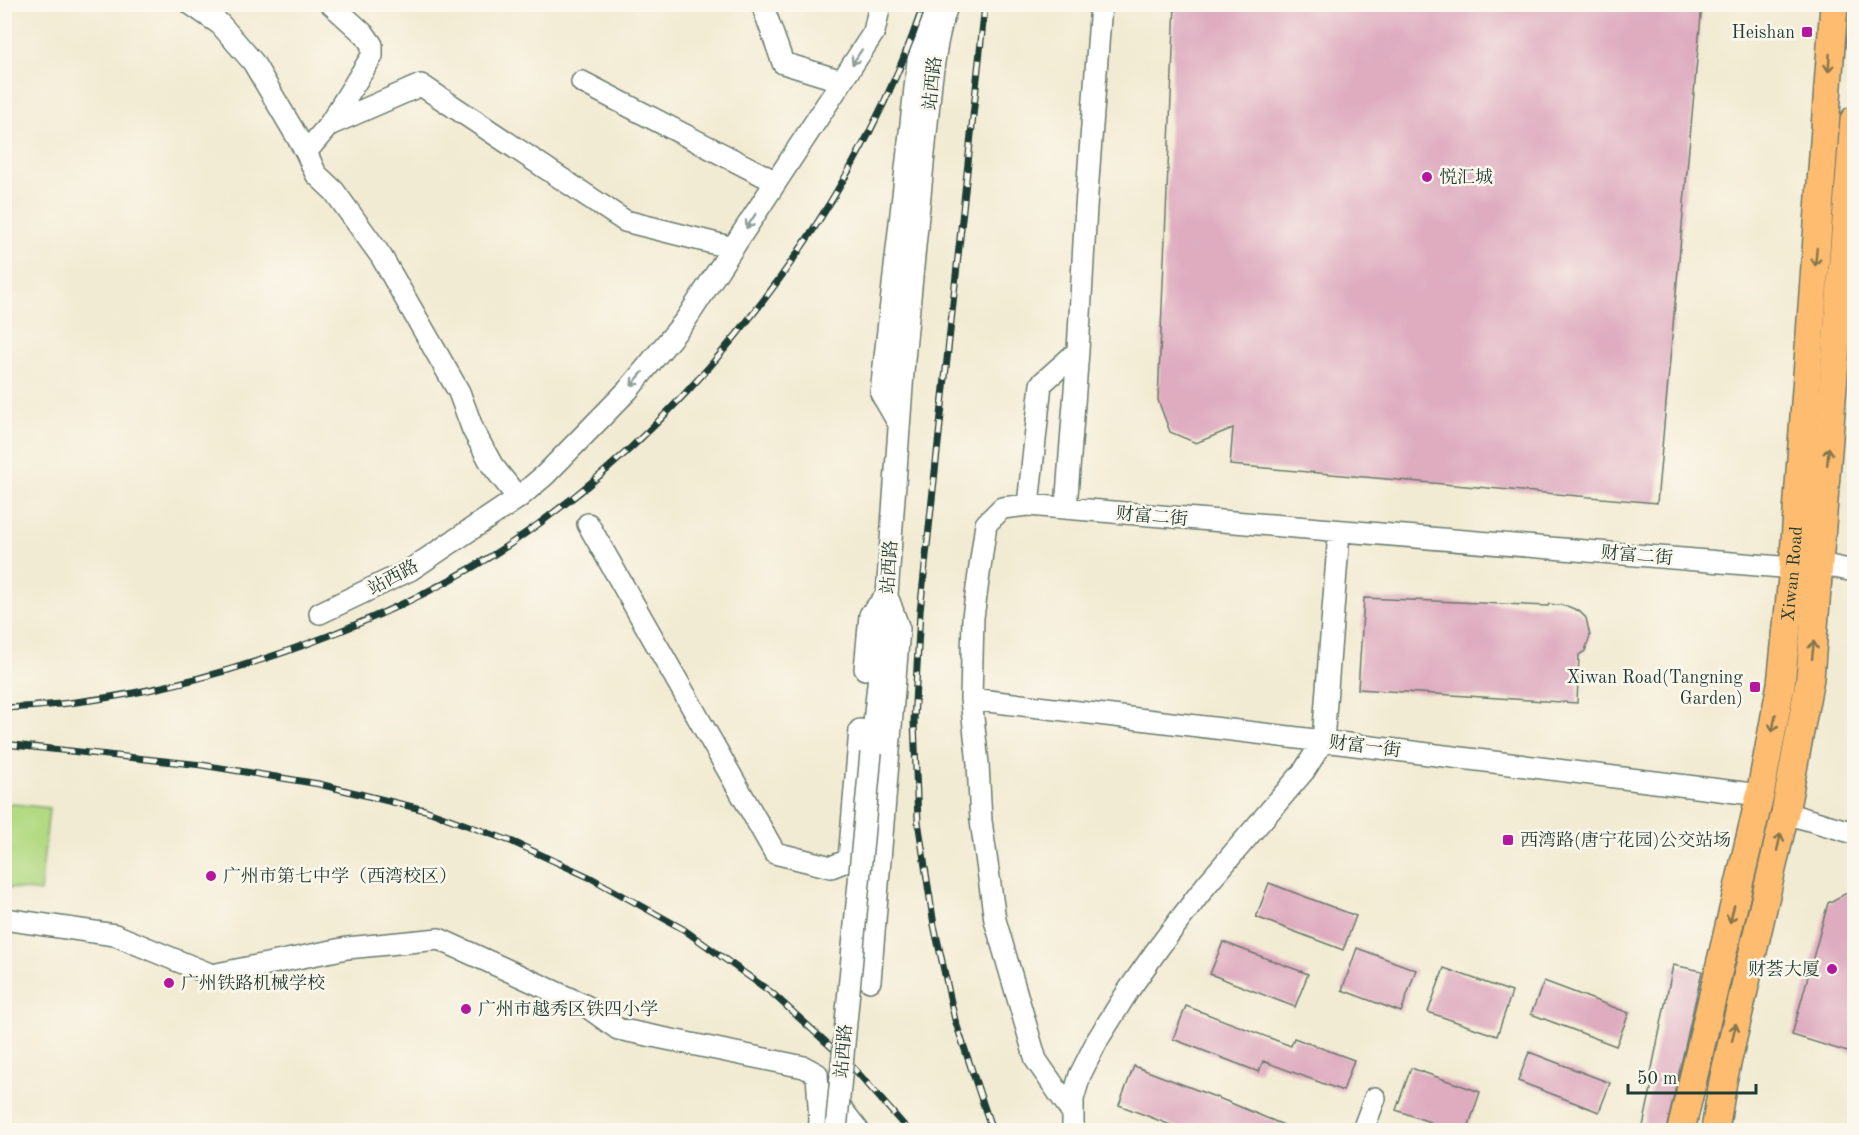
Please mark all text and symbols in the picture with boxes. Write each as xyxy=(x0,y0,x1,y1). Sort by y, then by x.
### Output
place label: Heishan xyxy=(1731,24,1795,42)
marker: Heishan xyxy=(1800,25,1814,39)
one-way arrow xyxy=(851,48,863,65)
one-way arrow xyxy=(1824,52,1835,72)
street label: 站西路 xyxy=(919,55,945,111)
place label: 悦汇城 xyxy=(1439,167,1493,187)
marker: 悦汇城 xyxy=(1420,170,1434,184)
one-way arrow xyxy=(744,212,757,229)
one-way arrow xyxy=(1810,247,1821,267)
one-way arrow xyxy=(630,371,644,386)
one-way arrow xyxy=(1823,446,1834,466)
street label: 财富二街 xyxy=(1115,503,1189,529)
street label: Xiwan Road xyxy=(1780,526,1806,622)
street label: 站西路 xyxy=(877,539,901,595)
street label: 财富二街 xyxy=(1600,542,1674,568)
street label: 站西路 xyxy=(364,555,422,599)
one-way arrow xyxy=(1808,641,1819,661)
place label: Xiwan Road(Tangning Garden) xyxy=(1567,668,1743,708)
marker: Xiwan Road(Tangning Garden) xyxy=(1748,680,1762,694)
one-way arrow xyxy=(1768,713,1779,733)
street label: 财富一街 xyxy=(1328,732,1402,760)
place label: 西湾路(唐宁花园)公交站场 xyxy=(1520,830,1731,850)
marker: 西湾路(唐宁花园)公交站场 xyxy=(1501,833,1515,847)
one-way arrow xyxy=(1773,833,1785,852)
place label: 广州市第七中学（西湾校区） xyxy=(223,866,457,886)
marker: 广州市第七中学（西湾校区） xyxy=(204,869,218,883)
one-way arrow xyxy=(1726,904,1738,923)
place label: 财荟大厦 xyxy=(1748,959,1820,979)
marker: 财荟大厦 xyxy=(1825,962,1839,976)
place label: 广州铁路机械学校 xyxy=(181,973,325,993)
marker: 广州铁路机械学校 xyxy=(162,976,176,990)
place label: 广州市越秀区铁四小学 xyxy=(478,999,658,1019)
marker: 广州市越秀区铁四小学 xyxy=(459,1002,473,1016)
street label: 站西路 xyxy=(831,1023,855,1079)
one-way arrow xyxy=(1728,1023,1740,1042)
scale bar xyxy=(1628,1057,1756,1095)
text: 50 m xyxy=(1637,1070,1677,1088)

